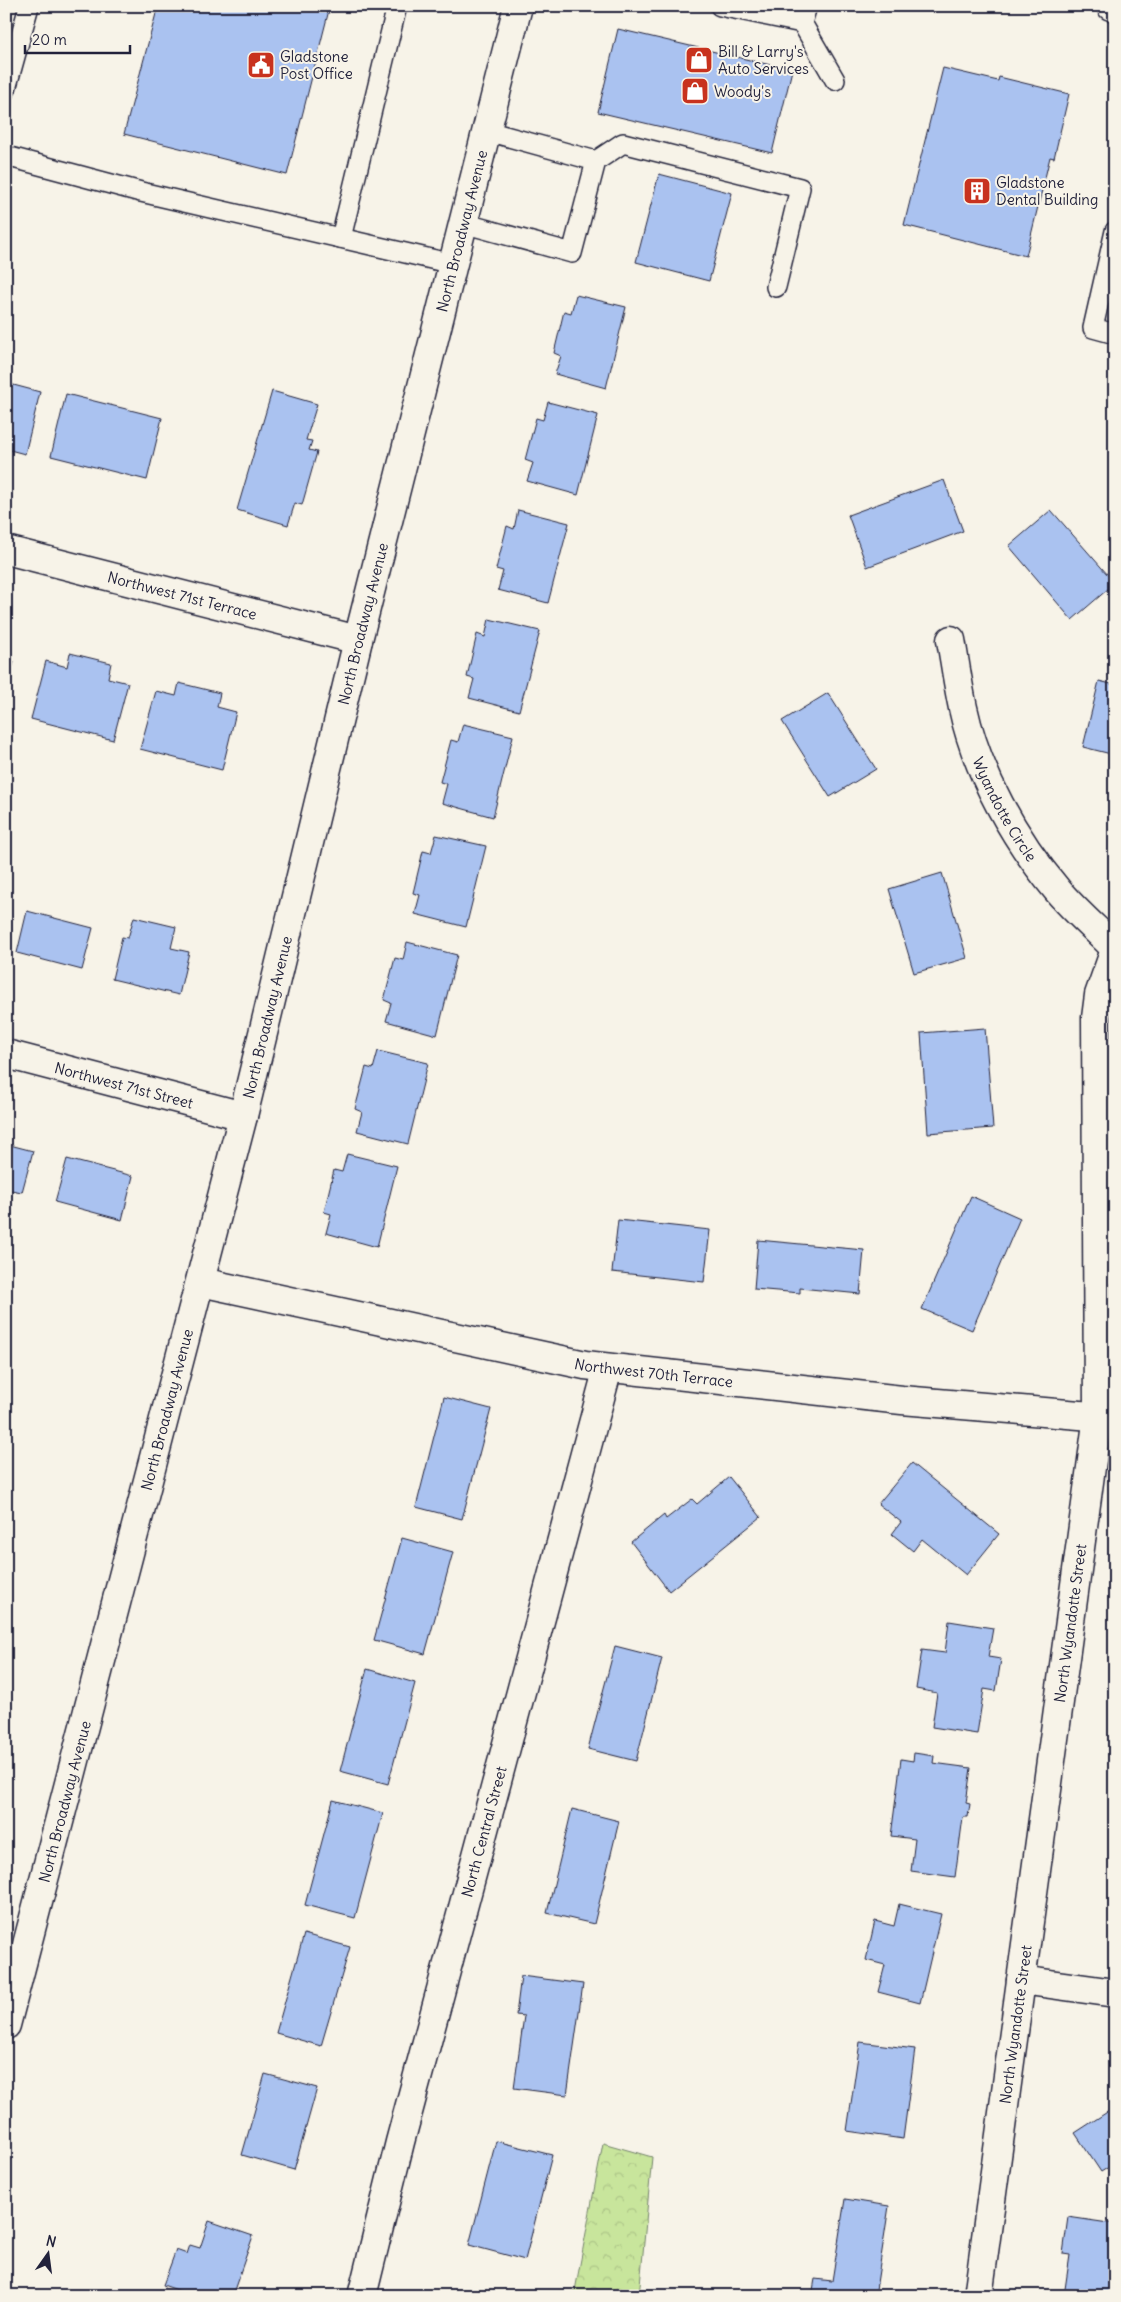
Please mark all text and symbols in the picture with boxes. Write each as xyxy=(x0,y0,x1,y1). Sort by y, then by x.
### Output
scale bar xyxy=(25,22,130,54)
text: 20 m xyxy=(32,30,67,49)
place label: Bill & Larry's Auto Services xyxy=(718,42,809,78)
shop icon: Bill & Larry's Auto Services xyxy=(684,45,714,75)
place label: Gladstone Post Office xyxy=(280,47,353,83)
public building icon: Gladstone Post Office xyxy=(246,50,276,80)
shop icon: Woody's xyxy=(680,76,710,106)
place label: Woody's xyxy=(714,82,771,101)
street label: North Broadway Avenue xyxy=(432,148,491,314)
place label: Gladstone Dental Building xyxy=(996,173,1098,209)
building icon: Gladstone Dental Building xyxy=(962,176,992,206)
street label: North Broadway Avenue xyxy=(333,541,392,707)
street label: Northwest 71st Terrace xyxy=(106,567,259,623)
street label: Wyandotte Circle xyxy=(969,754,1041,865)
street label: North Broadway Avenue xyxy=(238,934,296,1100)
street label: Northwest 71st Street xyxy=(53,1058,195,1112)
street label: North Broadway Avenue xyxy=(136,1327,197,1492)
street label: Northwest 70th Terrace xyxy=(573,1353,734,1391)
street label: North Wyandotte Street xyxy=(1050,1543,1090,1704)
street label: North Broadway Avenue xyxy=(34,1719,94,1884)
street label: North Central Street xyxy=(457,1764,510,1899)
street label: North Wyandotte Street xyxy=(995,1944,1035,2105)
north arrow xyxy=(22,2230,72,2280)
text: N xyxy=(44,2231,58,2251)

